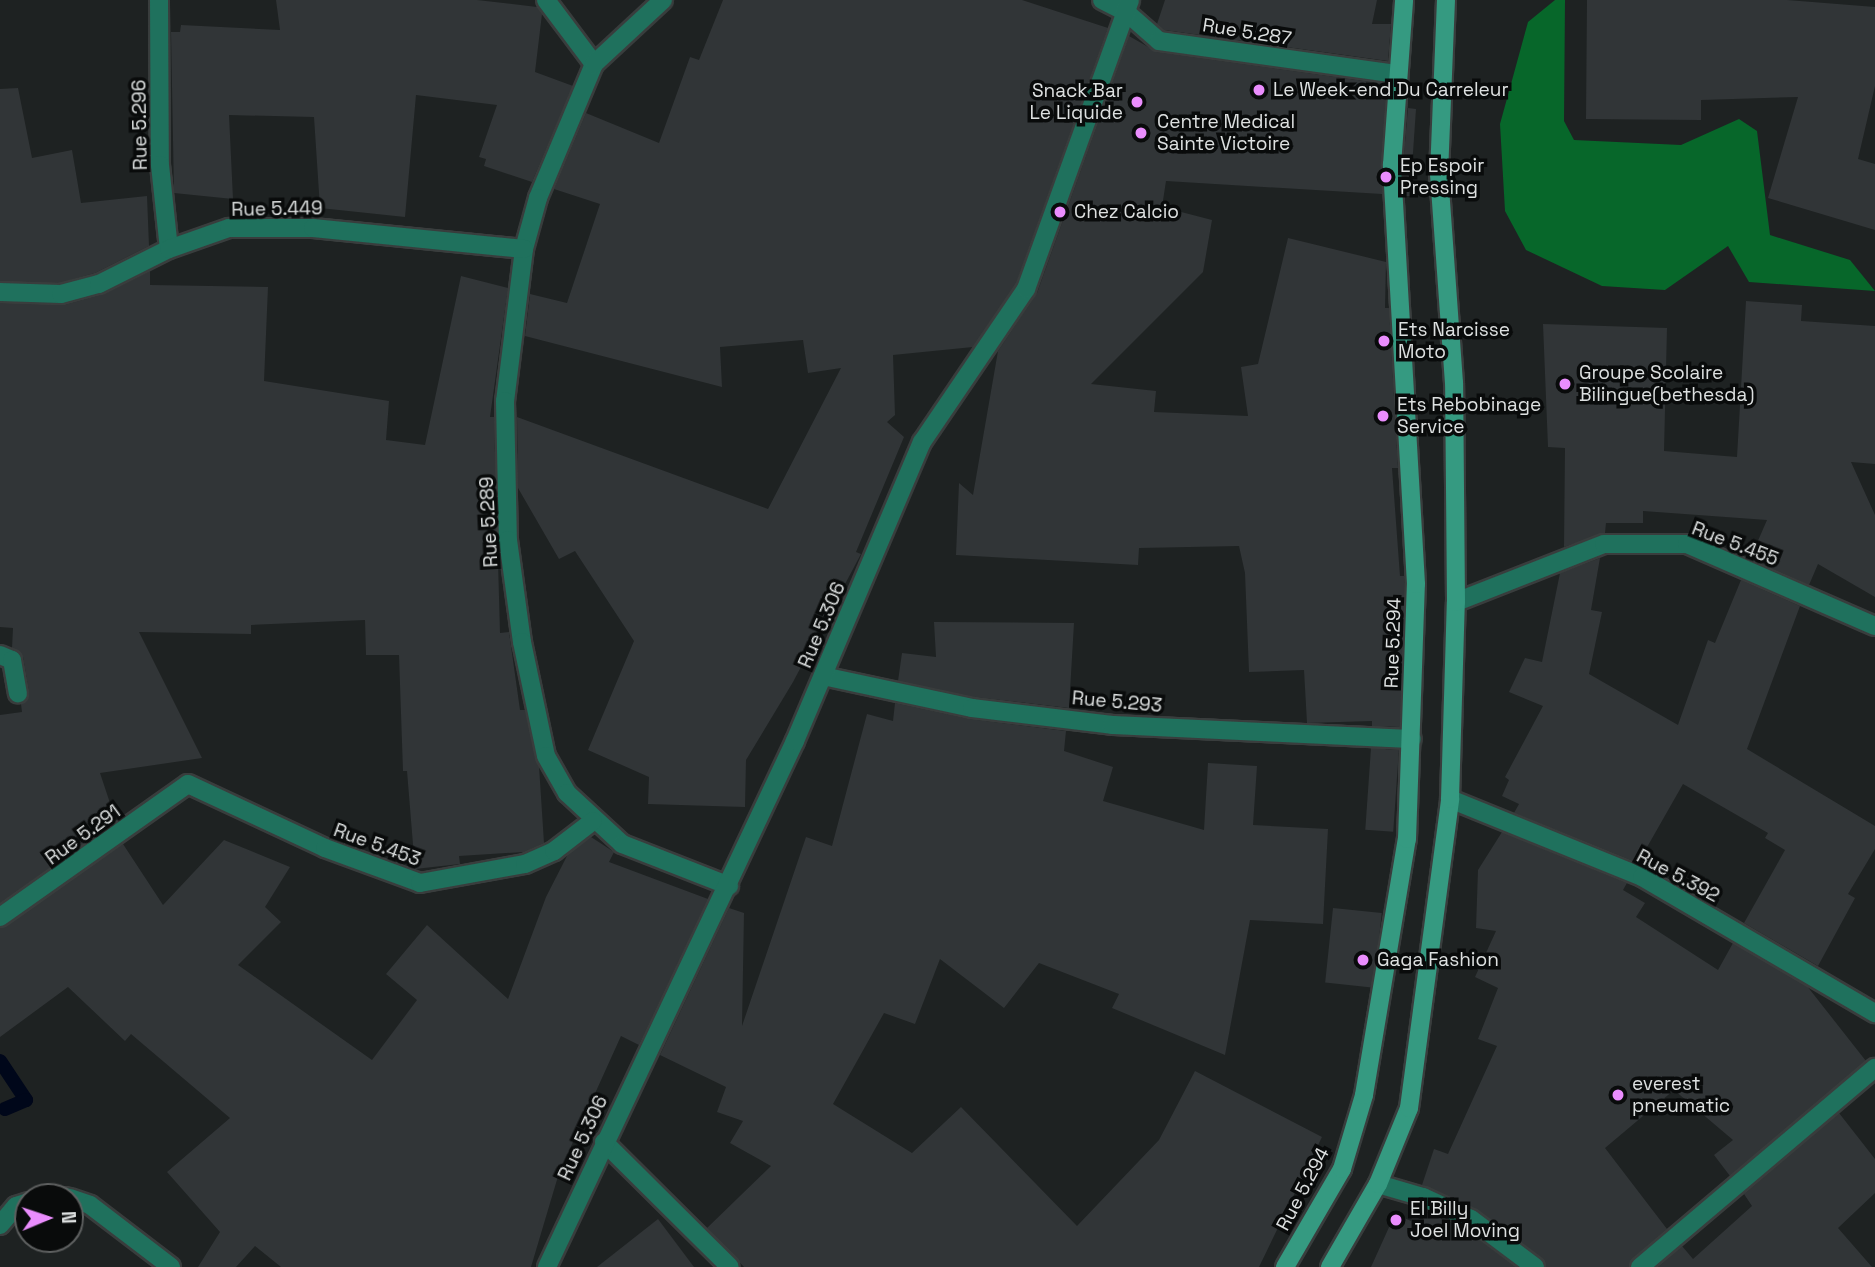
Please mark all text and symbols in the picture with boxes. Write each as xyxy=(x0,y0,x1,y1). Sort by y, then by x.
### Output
street label: Rue 5.287 xyxy=(1201,14,1293,50)
place label: Le Week-end Du Carreleur xyxy=(1273,79,1509,101)
street label: Rue 5.296 xyxy=(128,80,152,170)
place label: Snack Bar Le Liquide xyxy=(1030,80,1123,124)
marker: Le Week-end Du Carreleur xyxy=(1251,82,1267,98)
marker: Snack Bar Le Liquide xyxy=(1129,94,1145,110)
place label: Centre Medical Sainte Victoire xyxy=(1157,111,1295,155)
marker: Centre Medical Sainte Victoire xyxy=(1131,123,1151,143)
place label: Ep Espoir Pressing xyxy=(1400,155,1484,199)
marker: Ep Espoir Pressing xyxy=(1378,169,1394,185)
street label: Rue 5.449 xyxy=(231,197,323,221)
place label: Chez Calcio xyxy=(1074,201,1179,223)
marker: Chez Calcio xyxy=(1052,204,1068,220)
place label: Ets Narcisse Moto xyxy=(1398,319,1510,363)
marker: Ets Narcisse Moto xyxy=(1376,333,1392,349)
place label: Groupe Scolaire Bilingue(bethesda) xyxy=(1579,362,1754,406)
marker: Groupe Scolaire Bilingue(bethesda) xyxy=(1557,376,1573,392)
place label: Ets Rebobinage Service xyxy=(1397,394,1541,438)
marker: Ets Rebobinage Service xyxy=(1375,408,1391,424)
street label: Rue 5.289 xyxy=(475,476,503,568)
street label: Rue 5.455 xyxy=(1689,517,1781,571)
street label: Rue 5.306 xyxy=(794,579,850,671)
street label: Rue 5.294 xyxy=(1380,597,1406,689)
street label: Rue 5.293 xyxy=(1071,687,1163,717)
street label: Rue 5.291 xyxy=(41,800,125,870)
street label: Rue 5.453 xyxy=(331,819,423,871)
street label: Rue 5.392 xyxy=(1633,845,1723,907)
place label: Gaga Fashion xyxy=(1377,949,1499,971)
marker: Gaga Fashion xyxy=(1355,952,1371,968)
place label: everest pneumatic xyxy=(1632,1073,1730,1117)
marker: everest pneumatic xyxy=(1610,1087,1626,1103)
street label: Rue 5.306 xyxy=(553,1092,613,1184)
street label: Rue 5.294 xyxy=(1272,1144,1334,1234)
north arrow xyxy=(14,1183,84,1253)
place label: El Billy Joel Moving xyxy=(1410,1198,1520,1242)
text: N xyxy=(56,1211,81,1224)
marker: El Billy Joel Moving xyxy=(1388,1212,1404,1228)

